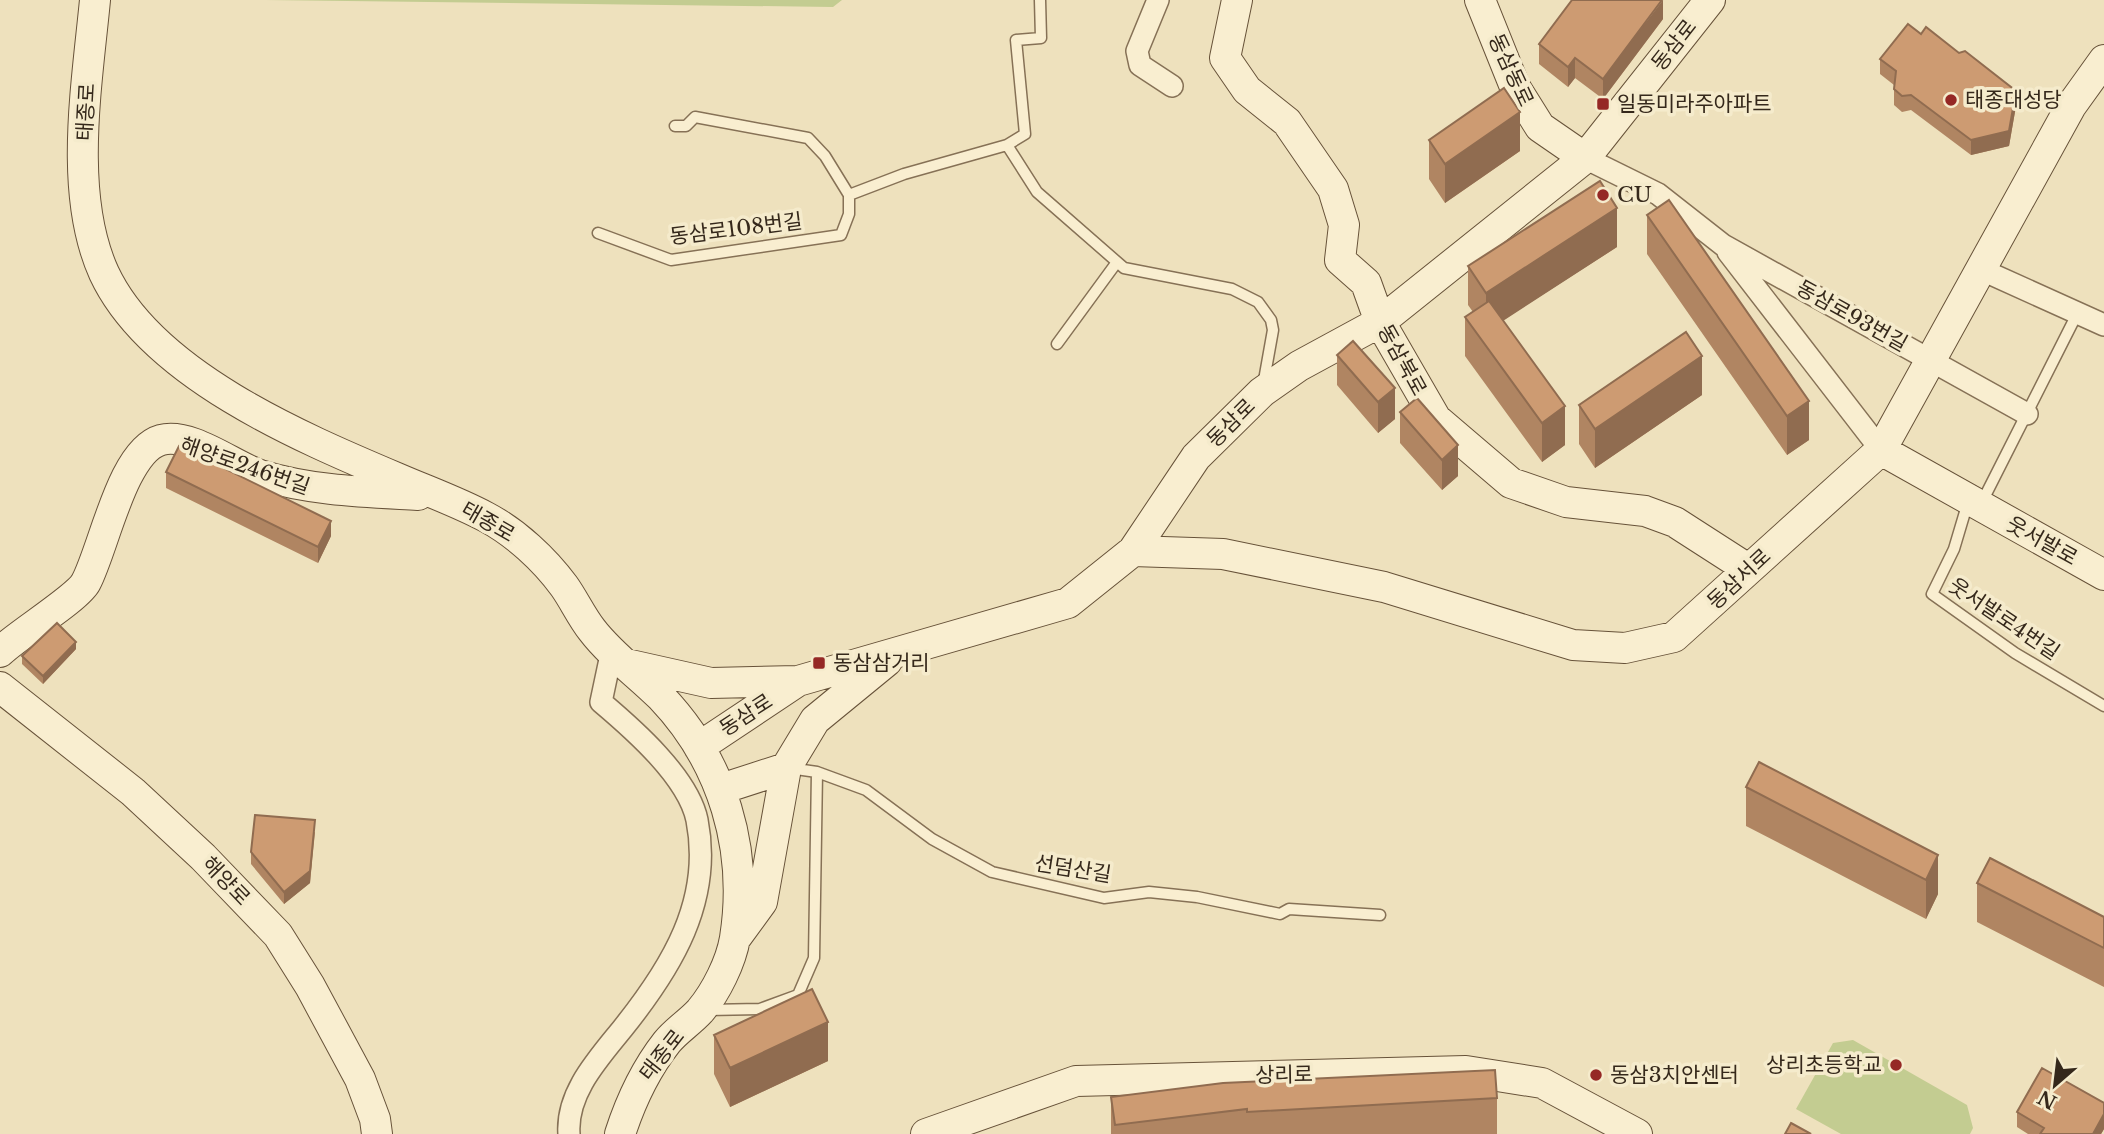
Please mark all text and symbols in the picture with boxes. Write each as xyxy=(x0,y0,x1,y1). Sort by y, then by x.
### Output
street label: 동삼로 xyxy=(1646,14,1702,76)
street label: 동삼동로 xyxy=(1483,29,1539,111)
street label: 태종로 xyxy=(72,82,100,142)
place label: 태종대성당 xyxy=(1965,87,2062,113)
place label: 일동미라주아파트 xyxy=(1617,91,1772,117)
marker: 태종대성당 xyxy=(1943,92,1959,108)
marker: 일동미라주아파트 xyxy=(1595,96,1611,112)
place label: CU xyxy=(1617,182,1652,208)
marker: CU xyxy=(1595,187,1611,203)
street label: 동삼로108번길 xyxy=(668,208,804,250)
street label: 동삼로93번길 xyxy=(1792,275,1912,357)
street label: 동삼북로 xyxy=(1372,320,1432,400)
street label: 동삼로 xyxy=(1201,393,1261,453)
street label: 해양로246번길 xyxy=(177,432,313,500)
street label: 태종로 xyxy=(456,496,520,548)
street label: 웃서발로 xyxy=(2002,511,2082,571)
street label: 동삼서로 xyxy=(1702,543,1776,615)
street label: 웃서발로4번길 xyxy=(1944,572,2064,666)
place label: 동삼삼거리 xyxy=(833,650,930,676)
marker: 동삼삼거리 xyxy=(811,655,827,671)
street label: 동삼로 xyxy=(715,688,777,742)
street label: 선덤산길 xyxy=(1033,850,1113,888)
street label: 해양로 xyxy=(197,851,255,911)
street label: 태종로 xyxy=(634,1024,690,1086)
north arrow xyxy=(2020,1050,2090,1120)
place label: 상리초등학교 xyxy=(1766,1052,1882,1078)
marker: 상리초등학교 xyxy=(1888,1057,1904,1073)
street label: 상리로 xyxy=(1255,1061,1313,1089)
place label: 동삼3치안센터 xyxy=(1610,1062,1739,1088)
marker: 동삼3치안센터 xyxy=(1588,1067,1604,1083)
text: N xyxy=(2034,1085,2061,1114)

